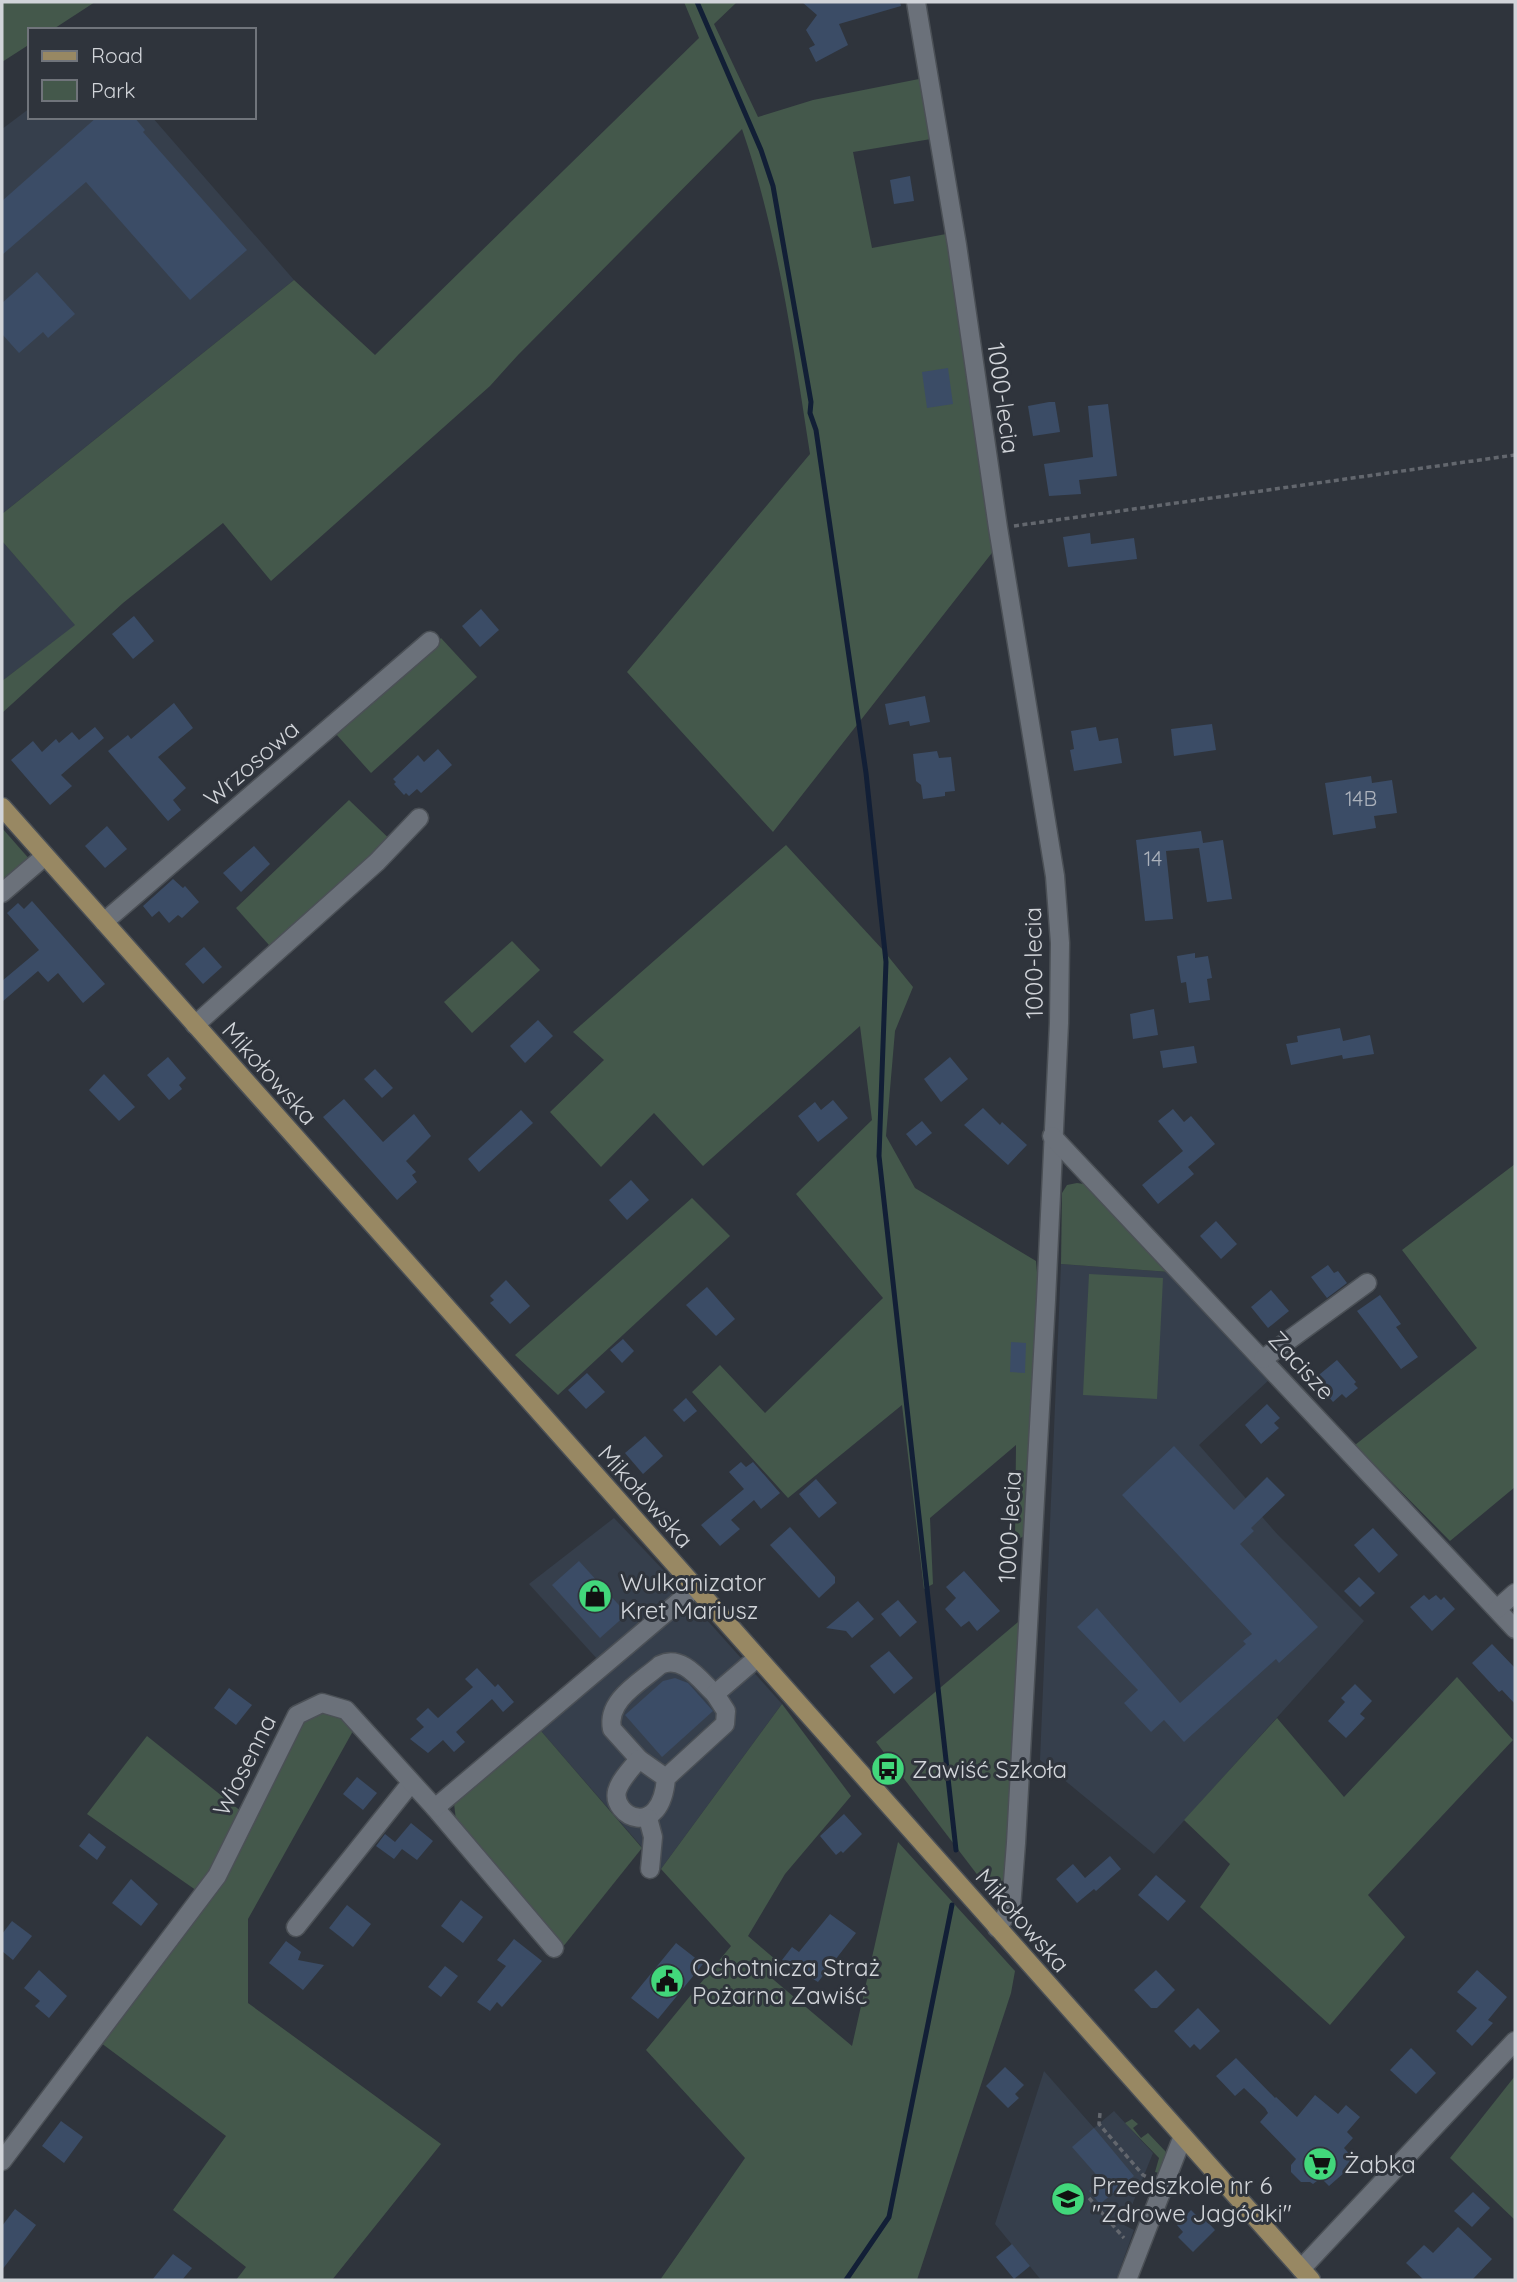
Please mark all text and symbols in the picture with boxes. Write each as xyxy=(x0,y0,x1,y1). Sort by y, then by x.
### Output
legend xyxy=(28,28,256,119)
text: Road xyxy=(91,42,143,68)
text: Park xyxy=(91,77,135,103)
street label: 1000-lecia xyxy=(981,340,1027,456)
street label: Wrzosowa xyxy=(197,713,305,813)
house number: 14B xyxy=(1345,785,1377,811)
house number: 14 xyxy=(1144,845,1162,871)
street label: 1000-lecia xyxy=(1017,907,1049,1019)
street label: Mikołowska xyxy=(216,1015,324,1131)
street label: Zacisze xyxy=(1263,1324,1341,1406)
street label: Mikołowska xyxy=(592,1438,700,1554)
street label: 1000-lecia xyxy=(991,1470,1027,1584)
place label: Wulkanizator Kret Mariusz xyxy=(620,1567,766,1625)
shop icon: Wulkanizator Kret Mariusz xyxy=(576,1577,614,1615)
street label: Wiosenna xyxy=(206,1709,282,1821)
bus stop icon: Zawiść Szkoła xyxy=(869,1750,907,1788)
place label: Zawiść Szkoła xyxy=(912,1754,1067,1784)
street label: Mikołowska xyxy=(970,1862,1076,1978)
place label: Ochotnicza Straż Pożarna Zawiść xyxy=(692,1952,880,2010)
public building icon: Ochotnicza Straż Pożarna Zawiść xyxy=(648,1962,686,2000)
supermarket icon: Żabka xyxy=(1301,2145,1339,2183)
place label: Żabka xyxy=(1344,2149,1416,2179)
place label: Przedszkole nr 6 "Zdrowe Jagódki" xyxy=(1092,2170,1292,2228)
school or university icon: Przedszkole nr 6 "Zdrowe Jagódki" xyxy=(1049,2180,1087,2218)

